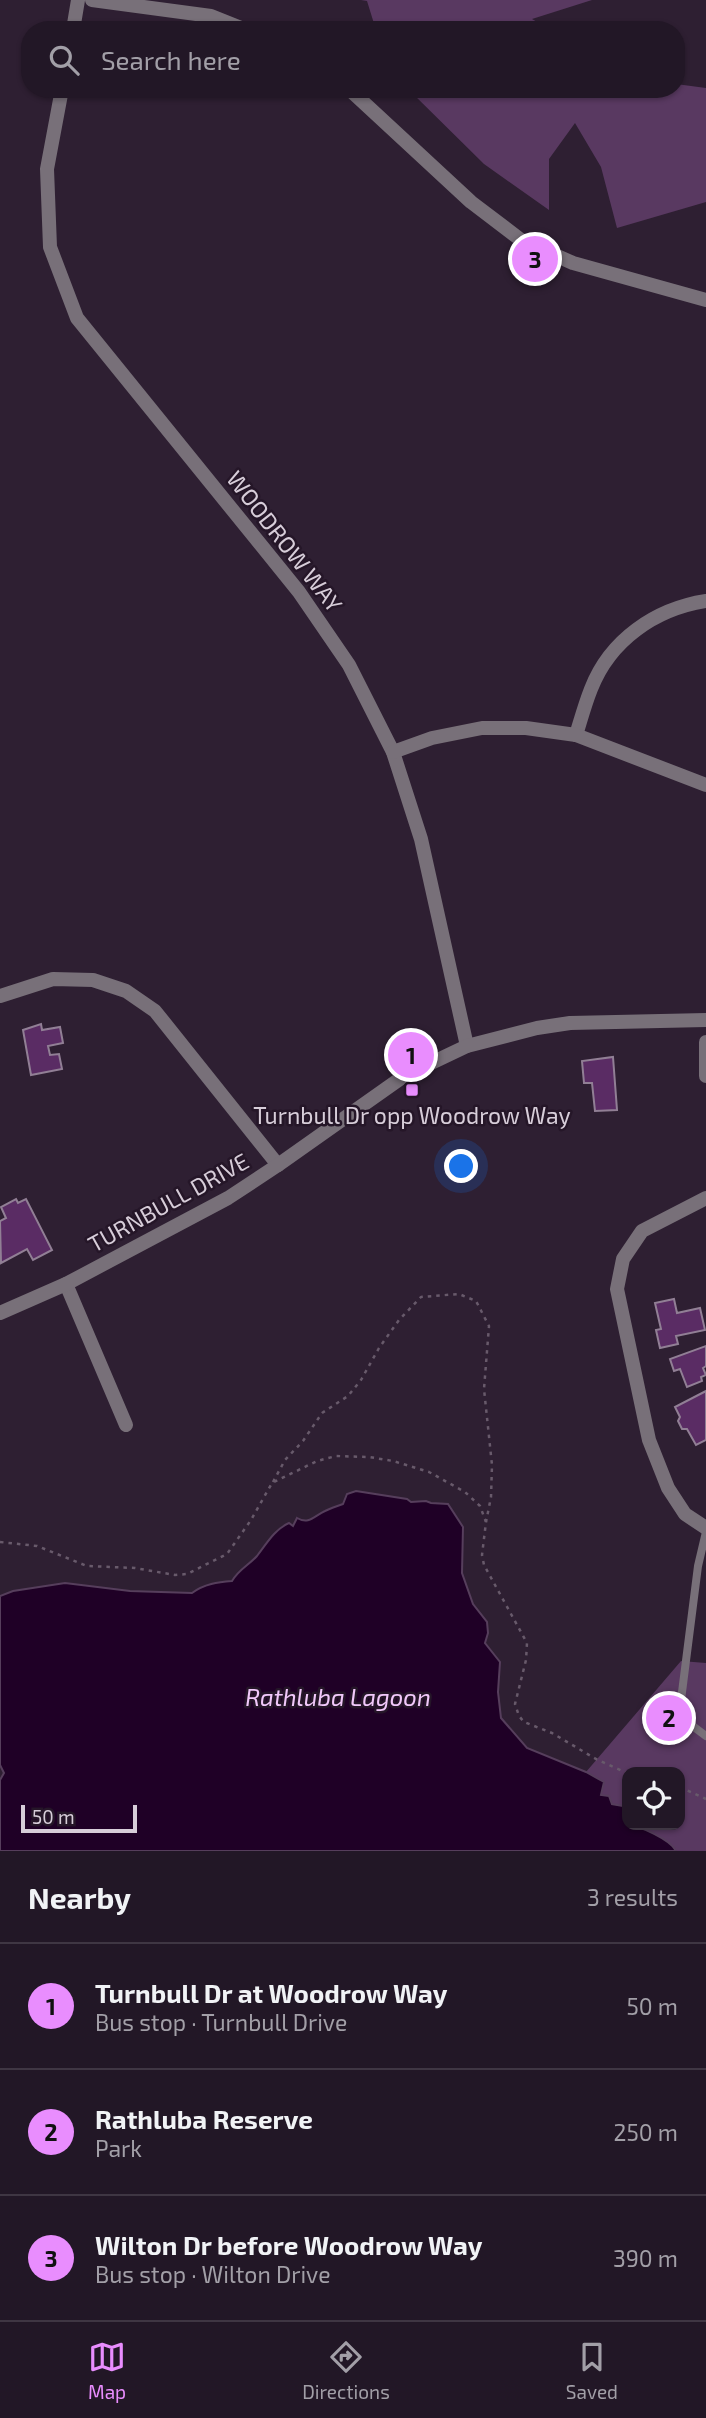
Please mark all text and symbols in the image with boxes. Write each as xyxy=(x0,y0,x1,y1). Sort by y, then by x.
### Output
search box xyxy=(21,21,685,98)
icon: search xyxy=(45,41,83,79)
text: Search here xyxy=(101,44,241,75)
pin: 3 xyxy=(512,233,558,285)
street label: WOODROW WAY xyxy=(221,465,349,617)
pin: 1 xyxy=(388,1029,434,1081)
marker: Turnbull Dr opp Woodrow Way xyxy=(404,1082,420,1098)
place label: Turnbull Dr opp Woodrow Way xyxy=(253,1101,571,1129)
street label: TURNBULL DRIVE xyxy=(83,1146,253,1258)
your location xyxy=(444,1149,478,1183)
water label: Rathluba Lagoon xyxy=(245,1682,431,1711)
pin: 2 xyxy=(646,1692,692,1744)
map controls xyxy=(622,1767,685,1830)
button: locate xyxy=(622,1767,685,1830)
scale bar xyxy=(21,1802,136,1834)
text: 50 m xyxy=(32,1805,75,1828)
text: Nearby xyxy=(28,1879,131,1915)
text: 3 results xyxy=(587,1883,678,1911)
text: Turnbull Dr at Woodrow Way xyxy=(95,1977,447,2008)
text: 1 xyxy=(46,1992,56,2020)
text: 50 m xyxy=(627,1992,678,2020)
text: Bus stop · Turnbull Drive xyxy=(95,2008,347,2036)
text: Rathluba Reserve xyxy=(95,2103,313,2134)
text: 2 xyxy=(44,2118,58,2146)
text: 250 m xyxy=(614,2118,678,2146)
text: Park xyxy=(95,2134,142,2162)
text: Wilton Dr before Woodrow Way xyxy=(95,2229,483,2260)
text: 3 xyxy=(44,2244,58,2272)
text: 390 m xyxy=(613,2244,678,2272)
text: Bus stop · Wilton Drive xyxy=(95,2260,331,2288)
tab: Map xyxy=(88,2338,126,2403)
tab: Directions xyxy=(302,2338,390,2403)
tab: Saved xyxy=(566,2338,618,2403)

